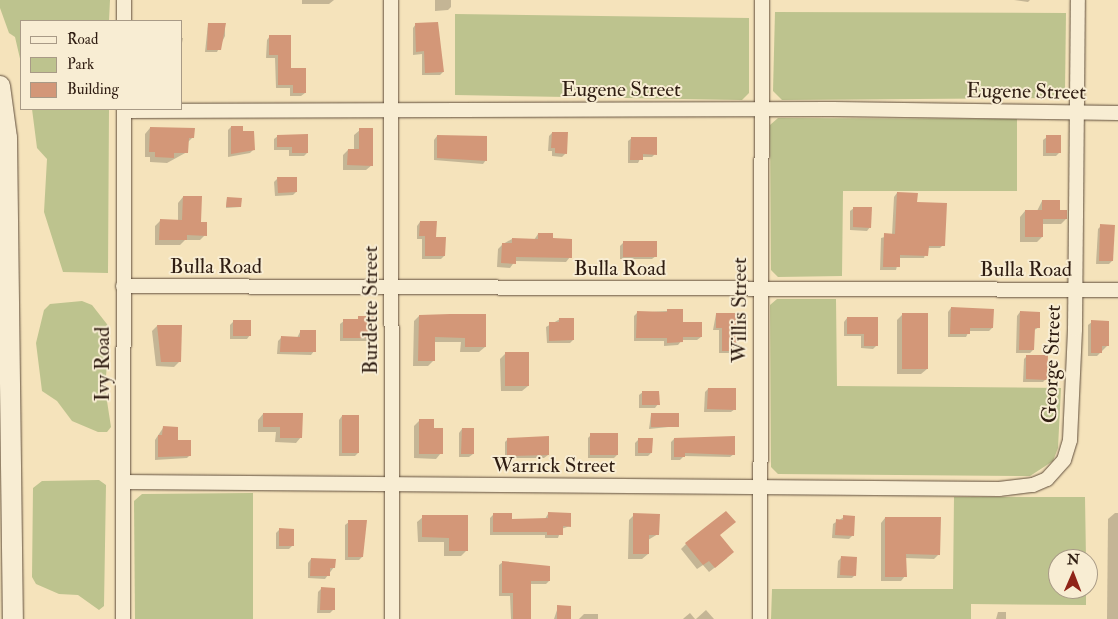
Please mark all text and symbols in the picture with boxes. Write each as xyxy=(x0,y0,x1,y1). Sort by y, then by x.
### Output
legend xyxy=(20,20,182,110)
text: Road xyxy=(67,30,98,49)
text: Park xyxy=(67,55,94,74)
street label: Eugene Street xyxy=(561,77,681,103)
street label: Eugene Street xyxy=(966,78,1086,106)
text: Building xyxy=(67,80,119,99)
street label: Burdette Street xyxy=(358,246,384,374)
street label: Bulla Road xyxy=(170,254,262,280)
street label: Bulla Road xyxy=(574,256,666,282)
street label: Willis Street xyxy=(727,257,753,363)
street label: Bulla Road xyxy=(980,257,1072,283)
street label: George Street xyxy=(1037,304,1067,424)
street label: Ivy Road xyxy=(90,327,116,401)
street label: Warrick Street xyxy=(493,453,615,479)
north arrow xyxy=(1048,549,1098,599)
text: N xyxy=(1067,551,1080,568)

